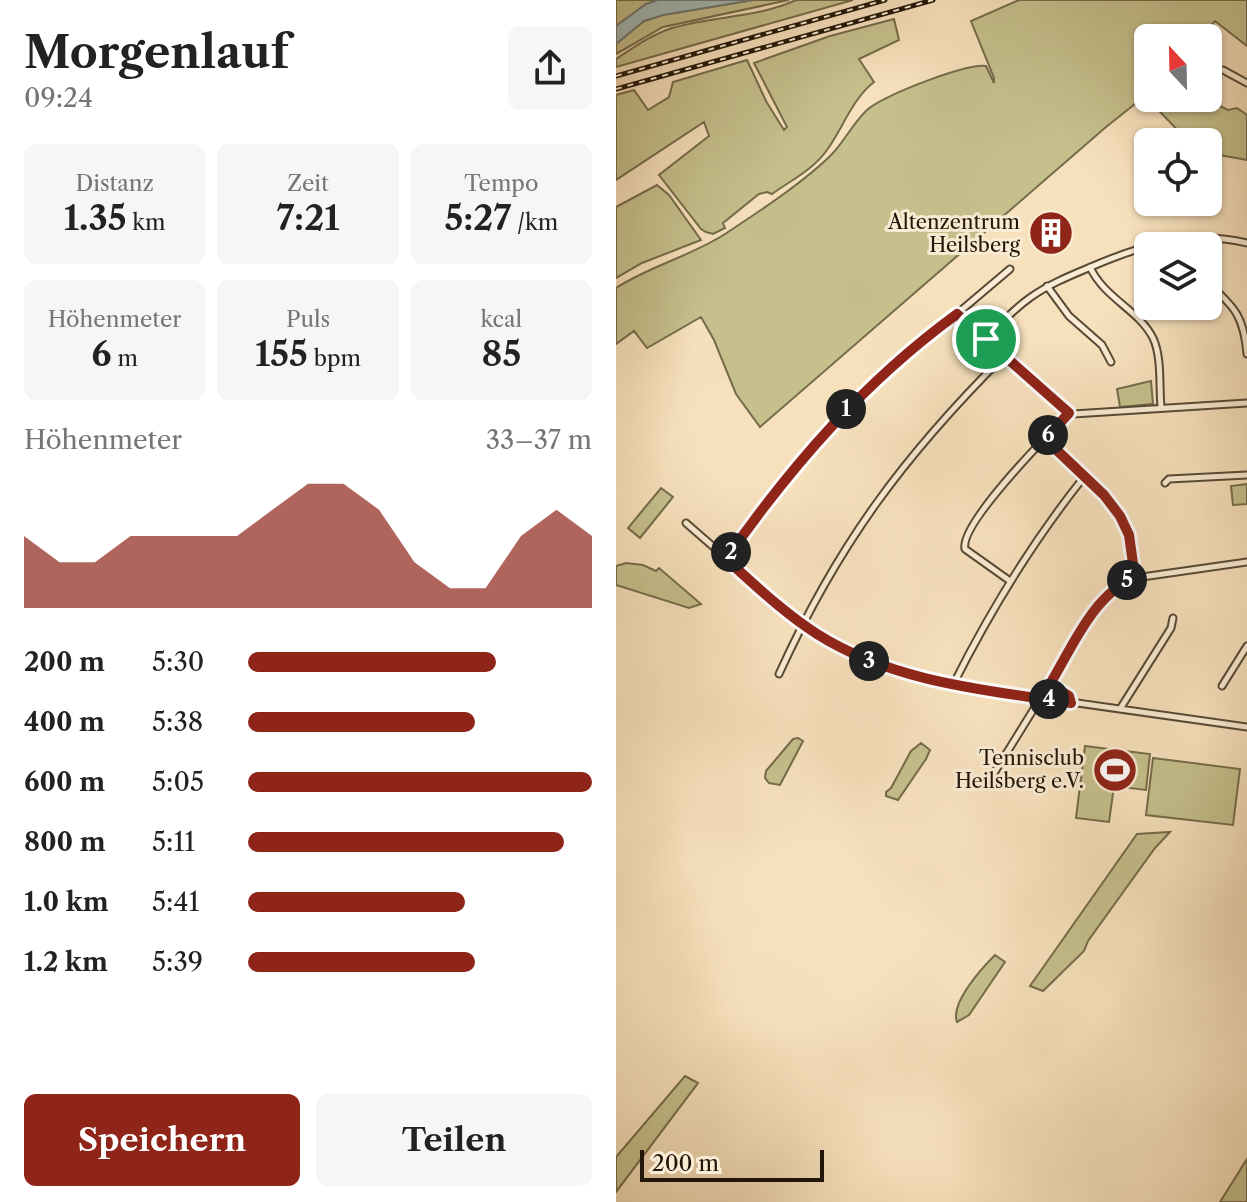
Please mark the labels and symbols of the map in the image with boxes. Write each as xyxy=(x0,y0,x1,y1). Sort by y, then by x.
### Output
north arrow xyxy=(1134,24,1222,112)
building icon: Altenzentrum Heilsberg xyxy=(1027,209,1075,257)
place label: Altenzentrum Heilsberg xyxy=(887,210,1020,257)
pin xyxy=(952,305,1020,373)
pin: 1 xyxy=(826,389,866,429)
pin: 6 xyxy=(1028,415,1068,455)
pin: 2 xyxy=(711,532,751,572)
pin: 5 xyxy=(1107,560,1147,600)
pin: 3 xyxy=(849,641,889,681)
pin: 4 xyxy=(1029,679,1069,719)
place label: Tennisclub Heilsberg e.V. xyxy=(955,746,1084,793)
sports icon: Tennisclub Heilsberg e.V. xyxy=(1091,746,1139,794)
scale bar xyxy=(640,1146,824,1182)

